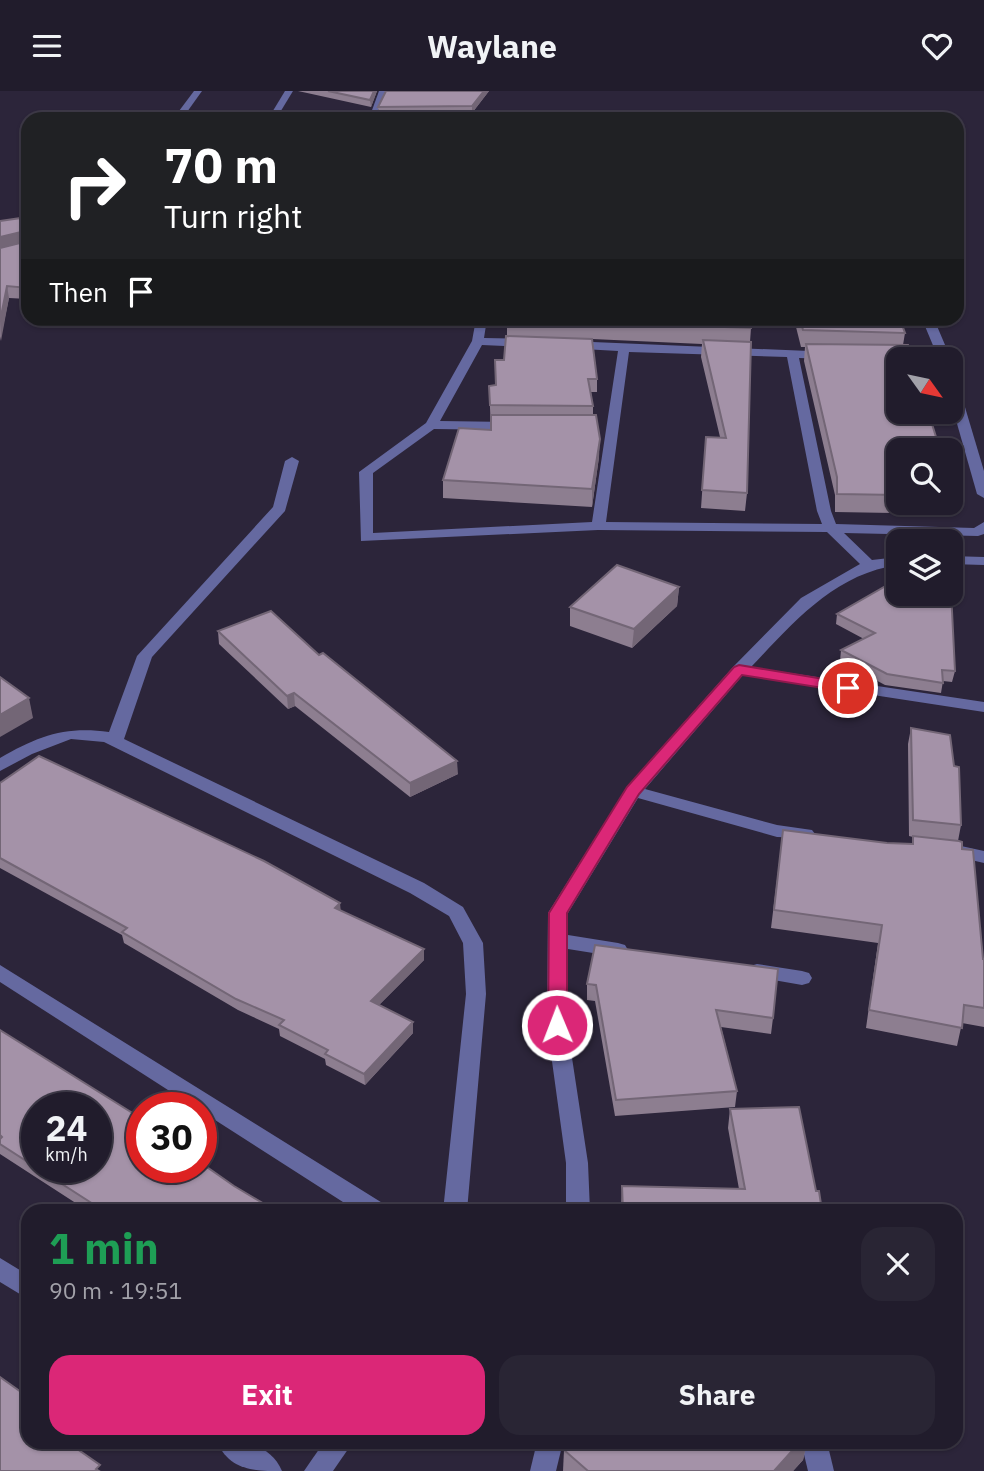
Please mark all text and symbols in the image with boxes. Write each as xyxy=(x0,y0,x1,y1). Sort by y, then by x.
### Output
text: Waylane xyxy=(427,25,557,67)
icon: menu xyxy=(28,27,66,65)
icon: heart xyxy=(918,27,956,65)
text: 70 m xyxy=(164,133,278,196)
icon: right xyxy=(49,140,140,231)
text: Turn right xyxy=(164,195,302,237)
icon: arrive xyxy=(122,273,160,311)
text: Then xyxy=(49,275,108,309)
north arrow xyxy=(886,347,962,423)
map controls xyxy=(886,347,963,606)
button: search xyxy=(886,438,963,515)
button: layers xyxy=(886,529,963,606)
pin xyxy=(818,658,878,718)
icon: arrive xyxy=(829,669,867,707)
position arrow xyxy=(520,988,594,1062)
speed limit sign: 30 xyxy=(126,1092,217,1183)
text: 24 xyxy=(45,1105,88,1151)
text: km/h xyxy=(45,1143,88,1166)
text: 1 min xyxy=(49,1221,159,1276)
button: close xyxy=(861,1227,935,1301)
text: 90 m · 19:51 xyxy=(49,1275,182,1305)
button: Exit xyxy=(49,1355,485,1435)
button: Share xyxy=(499,1355,935,1435)

